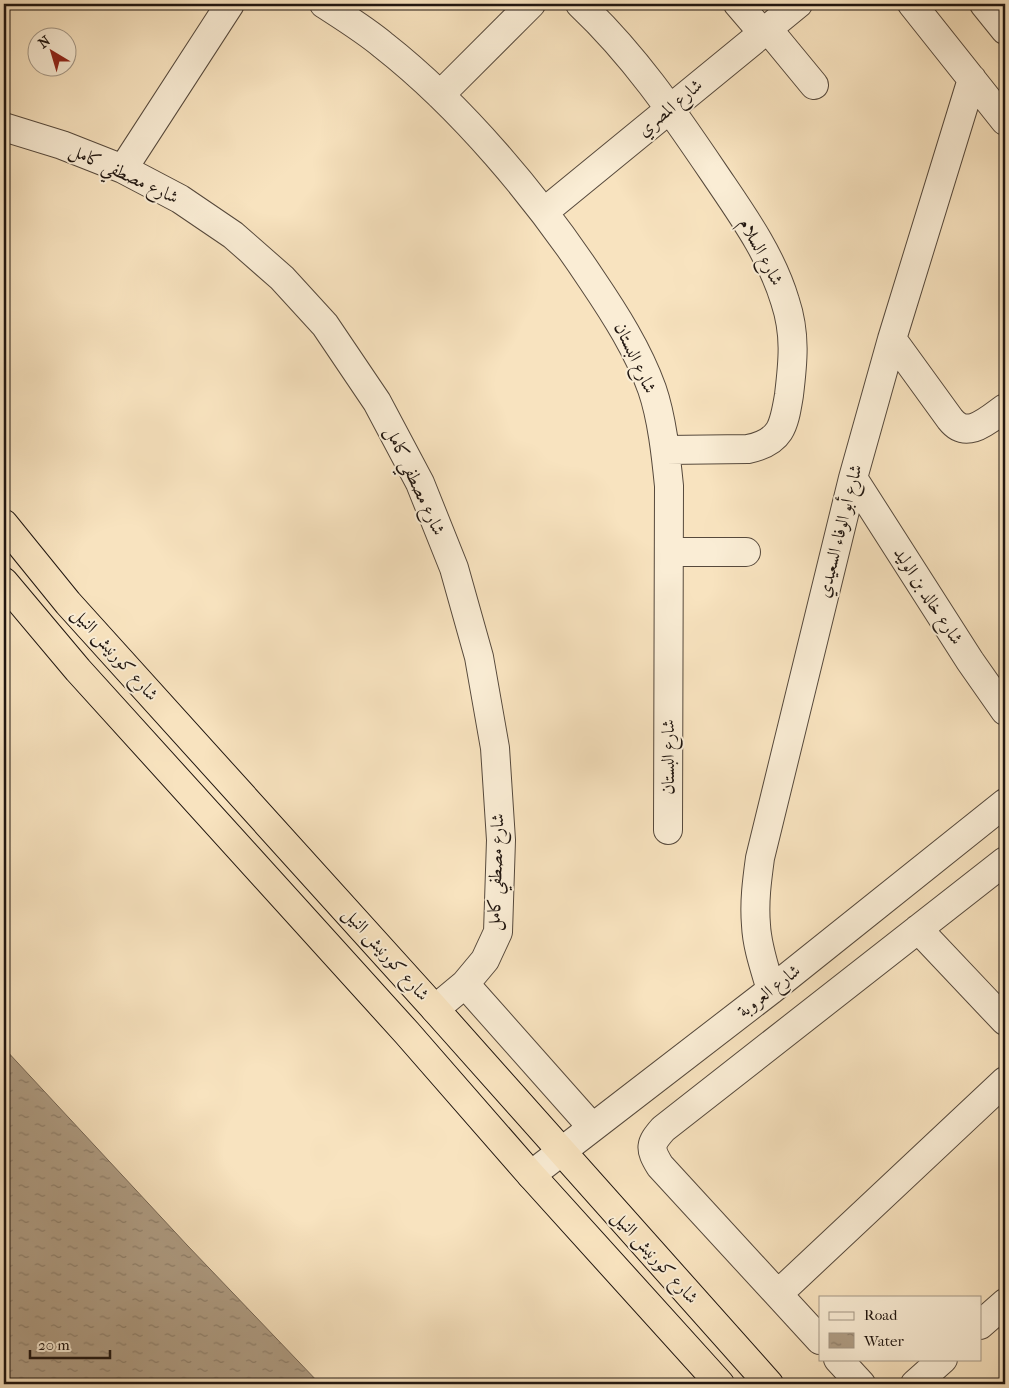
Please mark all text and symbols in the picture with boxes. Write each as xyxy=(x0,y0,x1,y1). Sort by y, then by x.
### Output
north arrow xyxy=(28,28,78,78)
text: N xyxy=(35,32,54,52)
street label: شارع المصري xyxy=(633,75,709,144)
street label: شارع مصطفي كامل xyxy=(63,140,182,215)
street label: شارع السلام xyxy=(730,215,787,291)
street label: شارع البستان xyxy=(606,319,660,398)
street label: شارع مصطفي كامل xyxy=(374,423,449,542)
street label: شارع أبو الوفاء السعيدي xyxy=(810,461,871,601)
street label: شارع خالد بن الوليد xyxy=(885,543,967,651)
street label: شارع كورنيش النيل xyxy=(65,603,162,708)
street label: شارع البستان xyxy=(658,719,683,795)
street label: شارع مصطفي كامل xyxy=(483,813,516,931)
street label: شارع كورنيش النيل xyxy=(336,903,433,1008)
street label: شارع العروبة xyxy=(733,960,807,1025)
street label: شارع كورنيش النيل xyxy=(605,1206,702,1311)
legend xyxy=(819,1296,982,1360)
text: Road xyxy=(864,1306,898,1324)
scale bar xyxy=(30,1328,110,1360)
text: Water xyxy=(863,1332,904,1350)
text: 20 m xyxy=(38,1336,70,1354)

